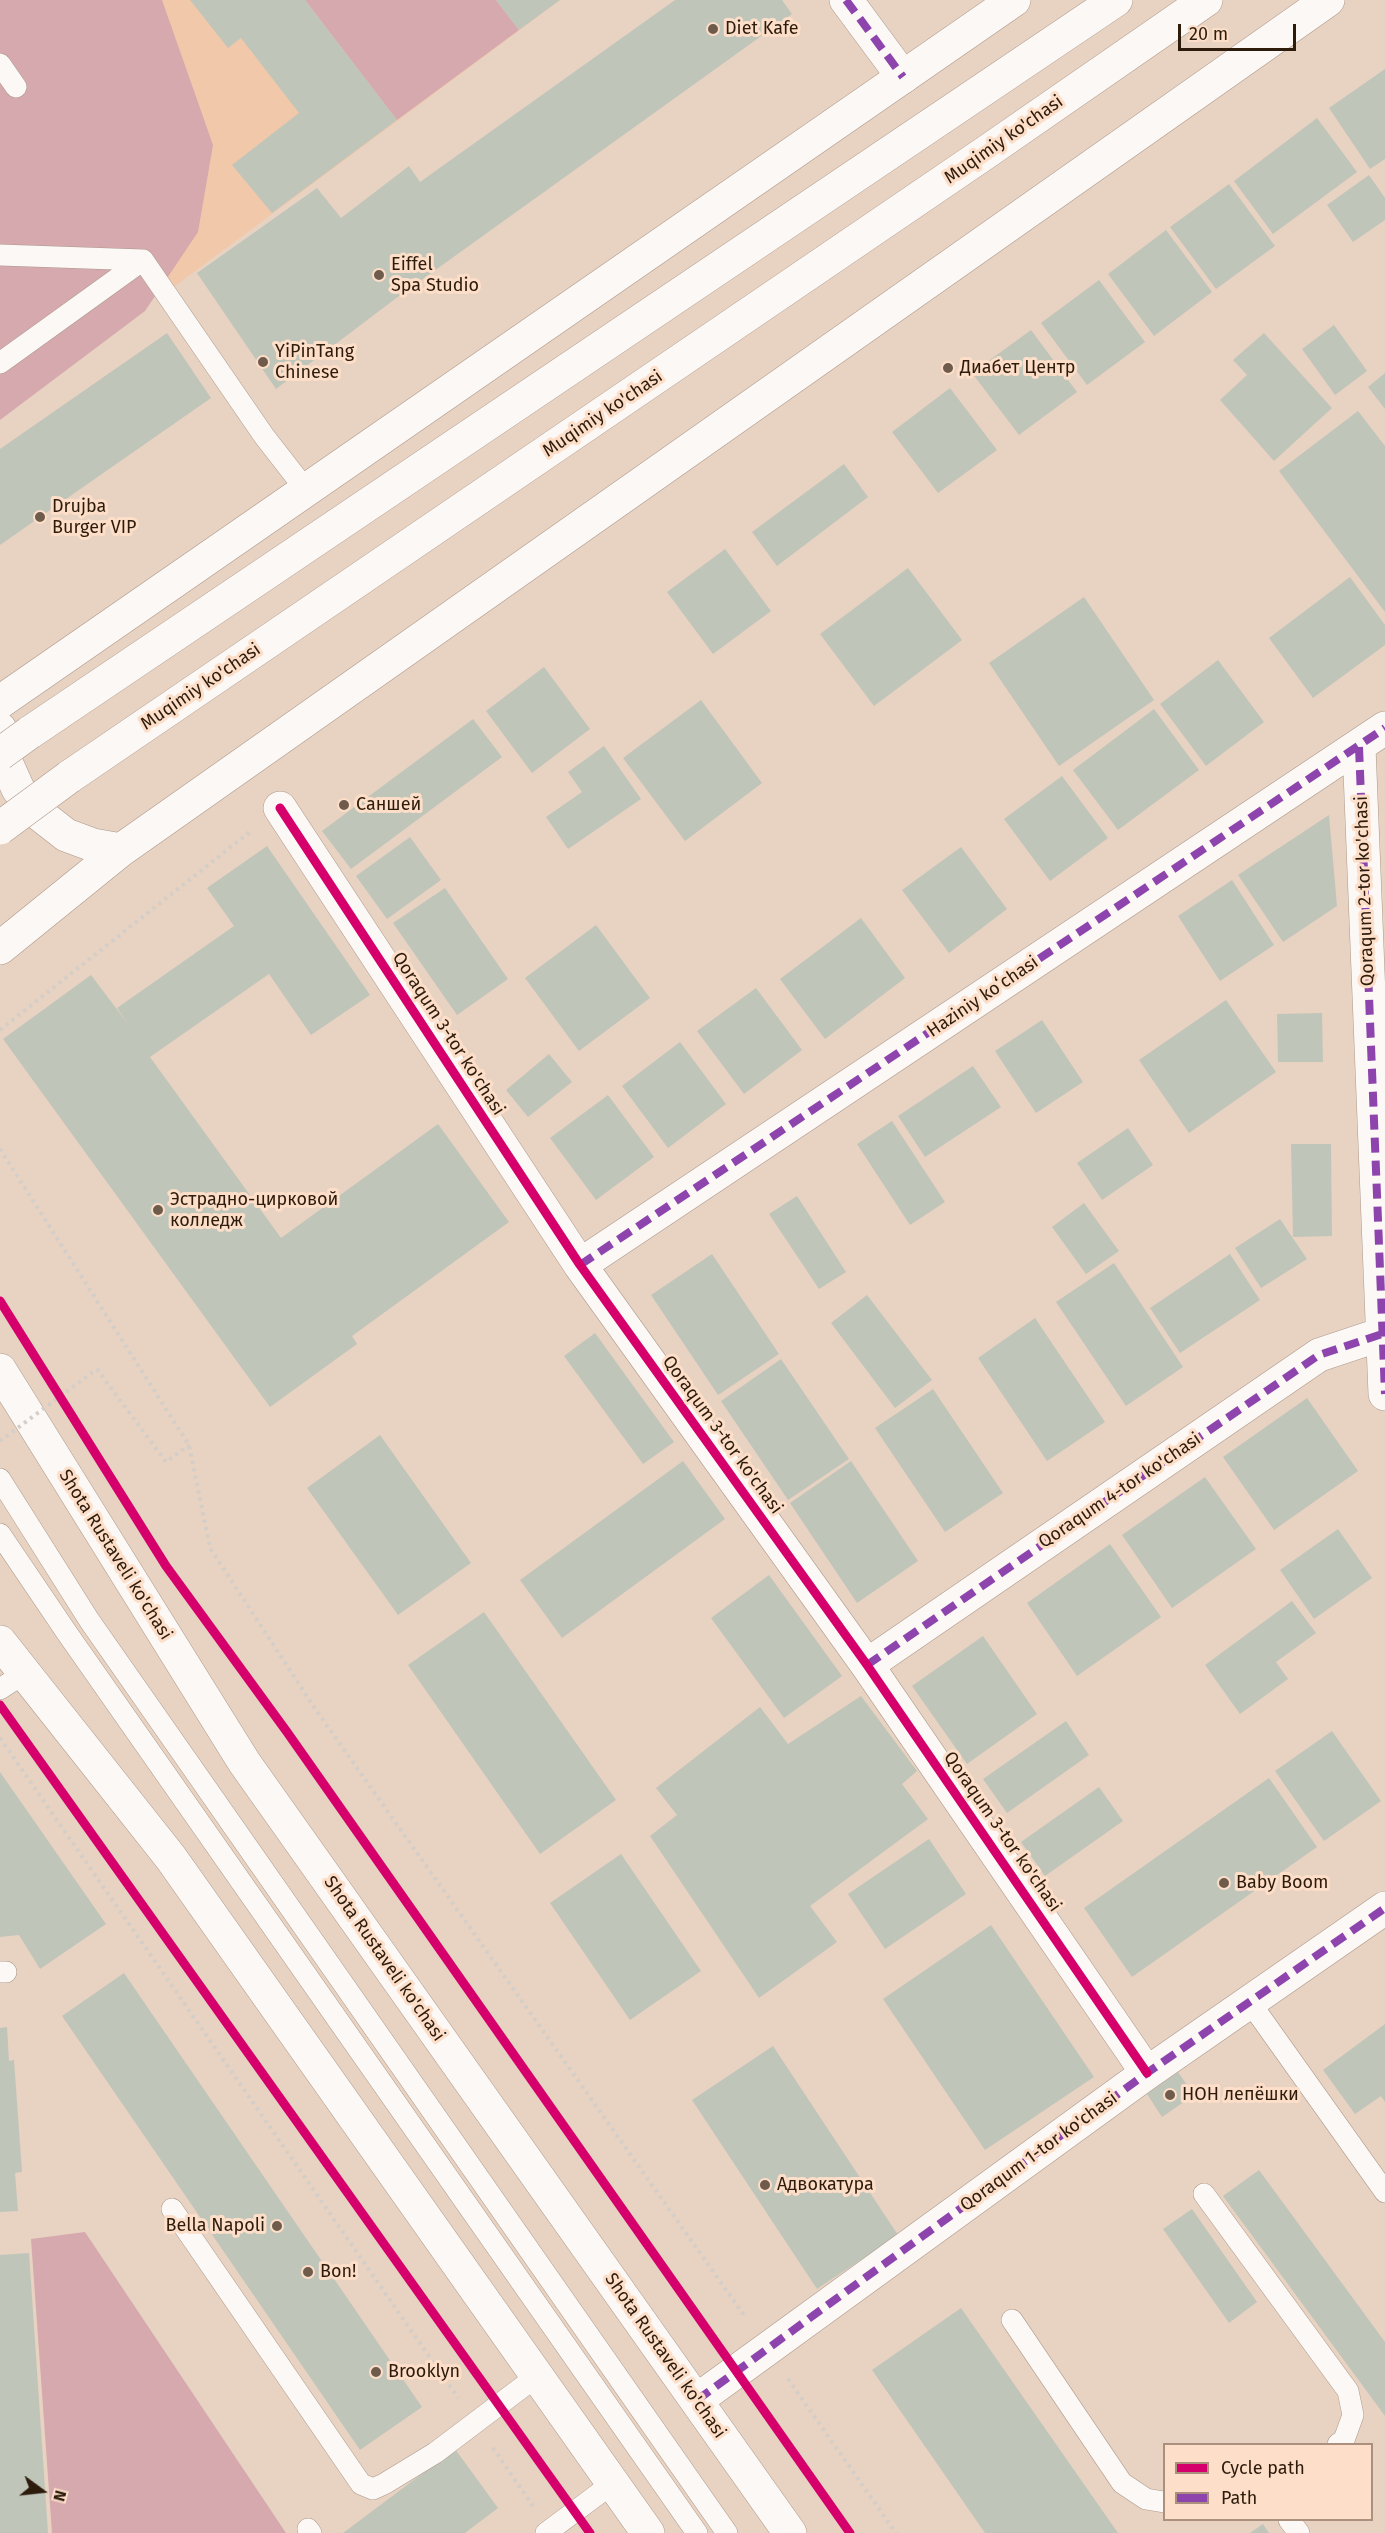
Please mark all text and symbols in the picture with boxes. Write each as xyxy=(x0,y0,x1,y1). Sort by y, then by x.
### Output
scale bar xyxy=(1181,12,1300,50)
place label: Diet Kafe xyxy=(725,18,799,40)
marker: Diet Kafe xyxy=(706,22,720,36)
text: 20 m xyxy=(1189,23,1228,45)
street label: Muqimiy ko'chasi xyxy=(941,91,1067,189)
place label: Eiffel Spa Studio xyxy=(391,254,479,296)
marker: Eiffel Spa Studio xyxy=(372,268,386,282)
place label: YiPinTang Chinese xyxy=(275,341,354,384)
marker: YiPinTang Chinese xyxy=(256,355,270,369)
place label: Диабет Центр xyxy=(960,357,1076,379)
marker: Диабет Центр xyxy=(941,361,955,375)
street label: Muqimiy ko'chasi xyxy=(539,366,667,462)
place label: Drujba Burger VIP xyxy=(52,496,136,538)
marker: Drujba Burger VIP xyxy=(33,510,47,524)
street label: Muqimiy ko'chasi xyxy=(137,639,265,735)
place label: Саншей xyxy=(356,794,421,816)
street label: Qoraqum 2-tor ko'chasi xyxy=(1351,795,1379,987)
marker: Саншей xyxy=(337,798,351,812)
street label: Qoraqum 3-tor ko'chasi xyxy=(387,948,509,1120)
street label: Haziniy koʻchasi xyxy=(923,952,1043,1042)
place label: Эстрадно-цирковой колледж xyxy=(170,1189,338,1232)
marker: Эстрадно-цирковой колледж xyxy=(151,1203,165,1217)
street label: Qoraqum 3-tor ko'chasi xyxy=(657,1352,787,1518)
street label: Qoraqum 4-tor ko'chasi xyxy=(1035,1429,1205,1553)
street label: Shota Rustaveli ko'chasi xyxy=(54,1466,176,1644)
street label: Qoraqum 3-tor ko'chasi xyxy=(939,1748,1065,1916)
street label: Shota Rustaveli ko'chasi xyxy=(319,1872,449,2046)
place label: Baby Boom xyxy=(1236,1872,1328,1894)
marker: Baby Boom xyxy=(1217,1876,1231,1890)
place label: НОН лепёшки xyxy=(1182,2084,1299,2106)
street label: Qoraqum 1-tor ko'chasi xyxy=(956,2088,1122,2216)
marker: НОН лепёшки xyxy=(1163,2088,1177,2102)
place label: Адвокатура xyxy=(777,2174,874,2196)
marker: Адвокатура xyxy=(758,2178,772,2192)
place label: Bella Napoli xyxy=(166,2215,265,2237)
marker: Bella Napoli xyxy=(270,2219,284,2233)
place label: Bon! xyxy=(320,2261,356,2283)
marker: Bon! xyxy=(301,2265,315,2279)
street label: Shota Rustaveli ko'chasi xyxy=(600,2269,730,2443)
place label: Brooklyn xyxy=(388,2361,460,2383)
marker: Brooklyn xyxy=(369,2365,383,2379)
legend xyxy=(1163,2443,1373,2521)
text: Cycle path xyxy=(1221,2457,1305,2479)
north arrow xyxy=(12,2461,72,2521)
text: Path xyxy=(1221,2487,1257,2509)
text: N xyxy=(49,2488,70,2503)

